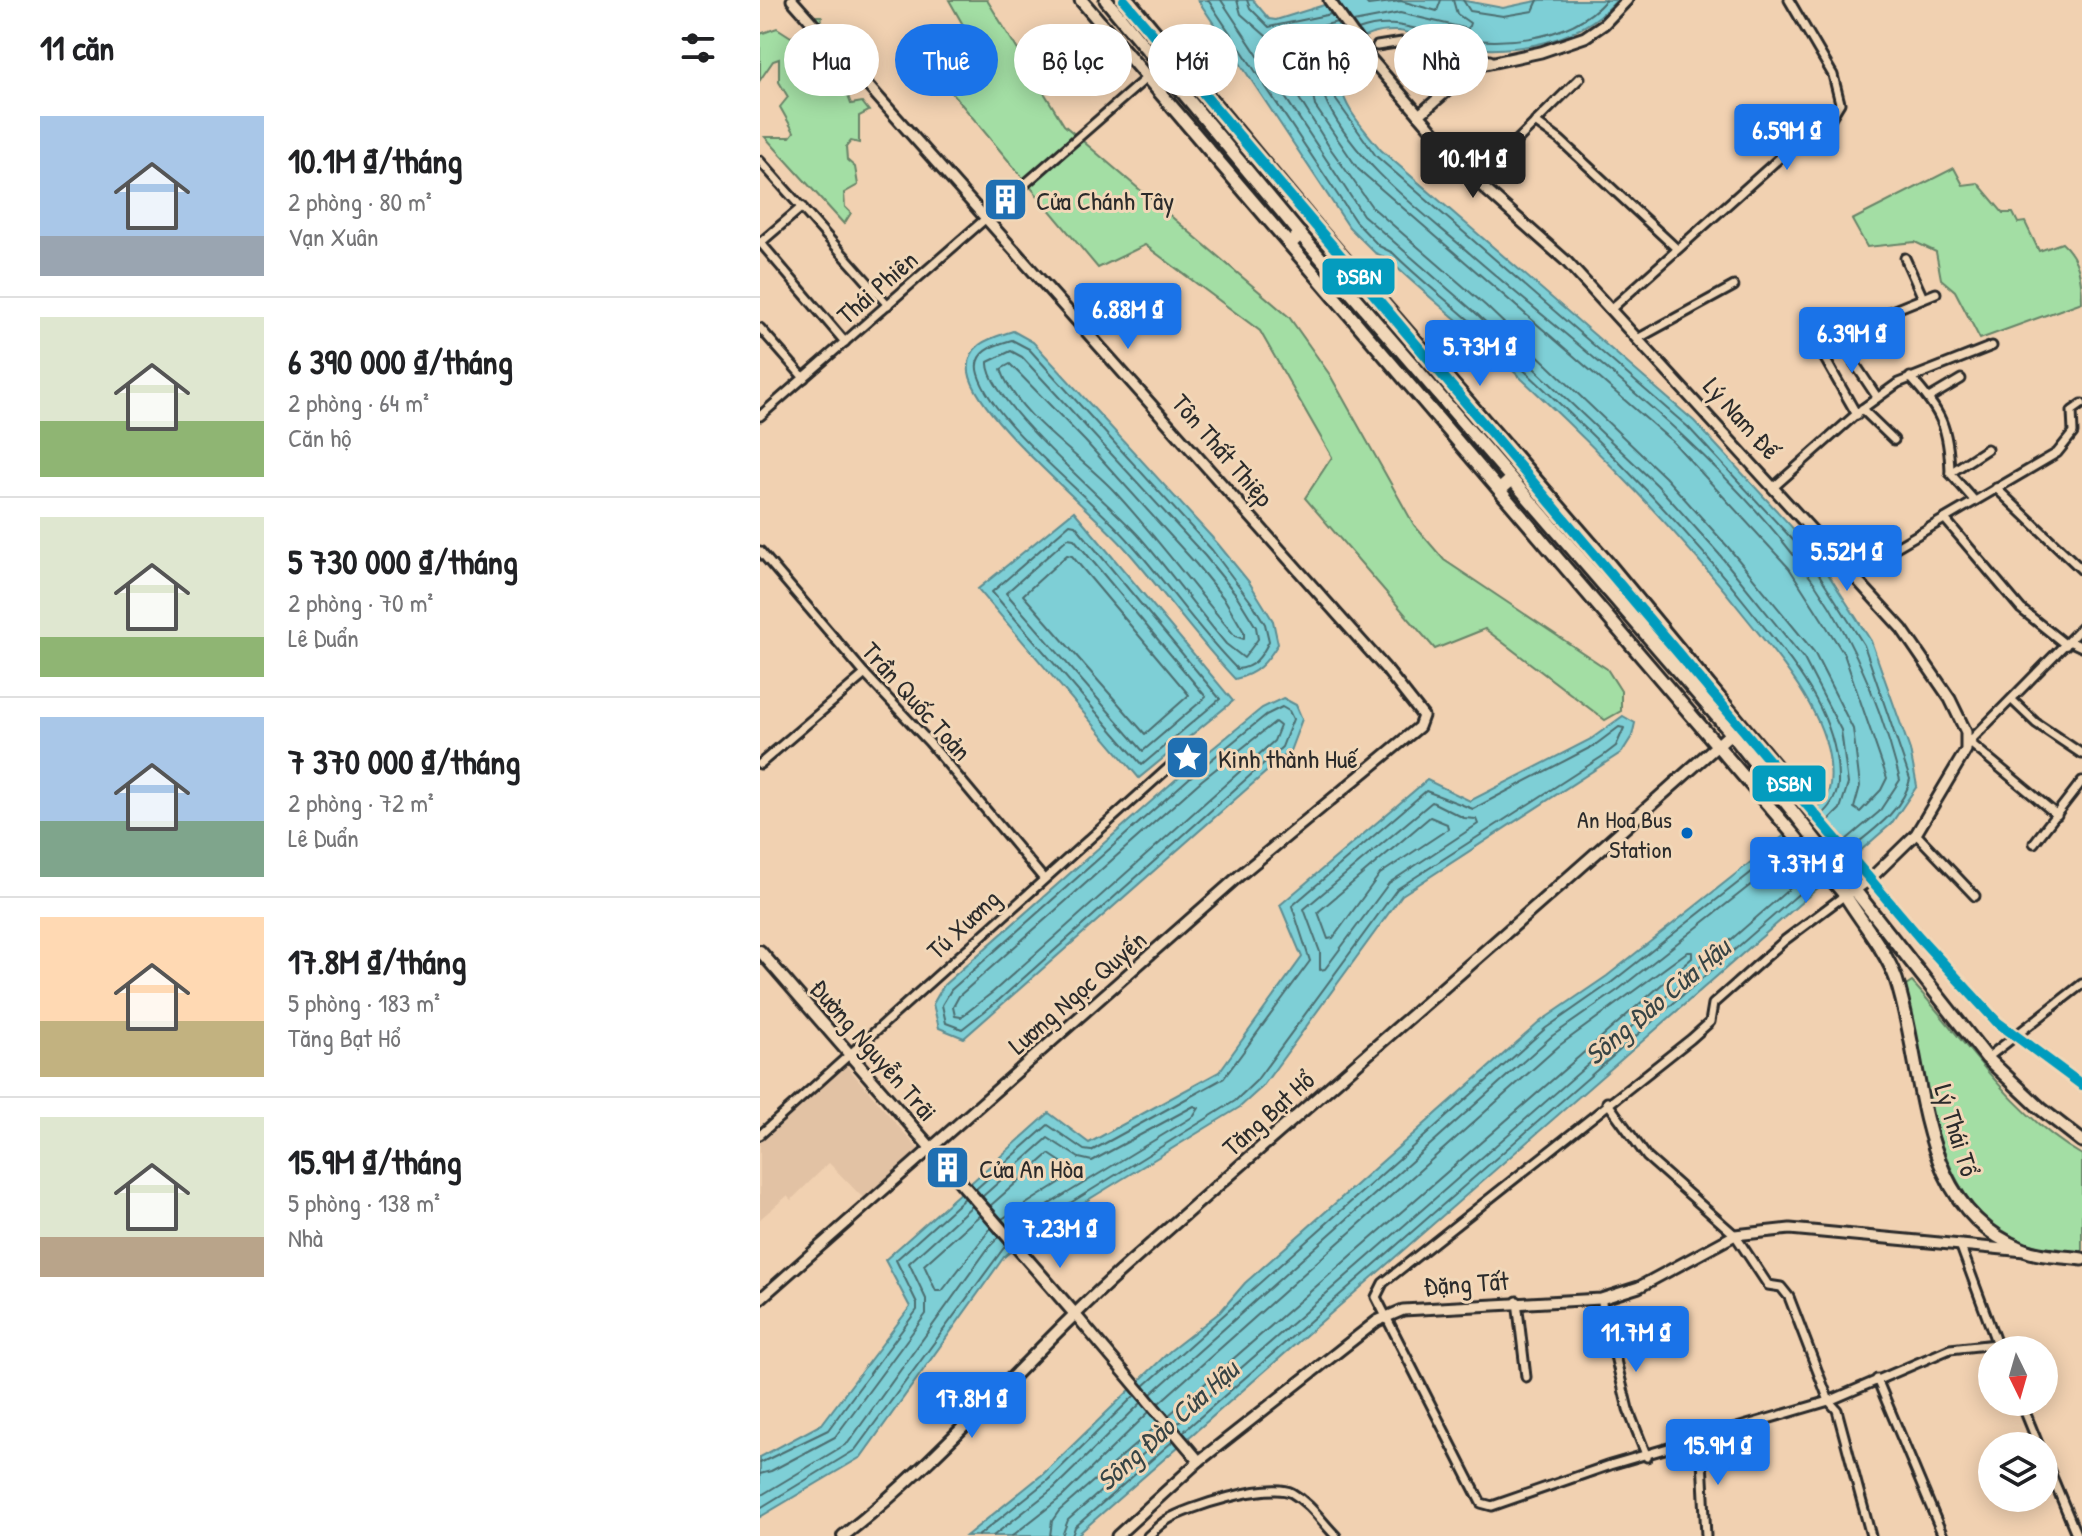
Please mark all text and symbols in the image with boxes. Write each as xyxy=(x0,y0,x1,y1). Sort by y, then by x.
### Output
chip: Mua xyxy=(784,24,879,96)
chip: Thuê xyxy=(895,24,998,96)
chip: Bộ lọc xyxy=(1014,24,1132,96)
chip: Mới xyxy=(1148,24,1238,96)
chip: Căn hộ xyxy=(1254,24,1378,96)
chip: Nhà xyxy=(1394,24,1488,96)
text: 11 căn xyxy=(40,25,114,71)
icon: filters xyxy=(676,26,720,70)
pin: 6.59M ₫ xyxy=(1713,104,1861,172)
text: 6.59M ₫ xyxy=(1752,112,1822,147)
pin: 10.1M ₫ xyxy=(1399,132,1547,200)
text: 10.1M ₫/tháng xyxy=(288,138,462,184)
text: 10.1M ₫ xyxy=(1439,140,1507,175)
icon: home xyxy=(104,148,200,244)
building icon: Cửa Chánh Tây xyxy=(981,176,1029,224)
place label: Cửa Chánh Tây xyxy=(1036,183,1174,218)
text: 2 phòng · 80 m² xyxy=(288,184,432,219)
text: Vạn Xuân xyxy=(288,219,379,254)
street label: Thái Phiên xyxy=(829,242,925,332)
line badge: ĐSBN xyxy=(1321,257,1396,296)
text: ĐSBN xyxy=(1336,261,1382,291)
pin: 6.88M ₫ xyxy=(1054,283,1202,351)
text: 6.88M ₫ xyxy=(1092,291,1164,326)
pin: 6.39M ₫ xyxy=(1778,307,1926,375)
text: 6.39M ₫ xyxy=(1817,315,1887,350)
pin: 5.73M ₫ xyxy=(1406,320,1554,388)
text: 5.73M ₫ xyxy=(1443,328,1517,363)
text: 6 390 000 ₫/tháng xyxy=(288,339,513,385)
icon: home xyxy=(104,349,200,445)
street label: Lý Nam Đế xyxy=(1696,370,1789,467)
text: 2 phòng · 64 m² xyxy=(288,385,429,420)
street label: Tôn Thất Thiệp xyxy=(1164,386,1282,514)
text: Căn hộ xyxy=(288,420,352,455)
pin: 5.52M ₫ xyxy=(1773,525,1921,593)
text: 5.52M ₫ xyxy=(1811,533,1883,568)
text: 5 730 000 ₫/tháng xyxy=(288,539,518,585)
icon: home xyxy=(104,549,200,645)
text: 2 phòng · 70 m² xyxy=(288,585,433,620)
text: Lê Duẩn xyxy=(288,620,359,655)
street label: Trần Quốc Toản xyxy=(854,634,980,768)
place icon: Kinh thành Huế xyxy=(1163,734,1211,782)
text: 7 370 000 ₫/tháng xyxy=(288,739,520,785)
place label: Kinh thành Huế xyxy=(1218,741,1358,776)
icon: home xyxy=(104,749,200,845)
line badge: ĐSBN xyxy=(1751,764,1827,803)
text: ĐSBN xyxy=(1766,768,1812,798)
text: 2 phòng · 72 m² xyxy=(288,785,434,820)
place label: An Hoa Bus Station xyxy=(1577,803,1672,865)
text: Lê Duẩn xyxy=(288,820,359,855)
marker: An Hoa Bus Station xyxy=(1679,825,1695,841)
pin: 7.37M ₫ xyxy=(1732,837,1880,905)
text: 7.37M ₫ xyxy=(1768,845,1844,880)
street label: Tú Xương xyxy=(919,881,1007,967)
street label: Lương Ngọc Quyến xyxy=(1000,922,1154,1062)
water label: Sông Đào Cửa Hậu xyxy=(1576,927,1740,1073)
text: 17.8M ₫/tháng xyxy=(288,939,466,985)
icon: home xyxy=(104,949,200,1045)
street label: Đường Nguyễn Trãi xyxy=(803,972,945,1128)
text: 5 phòng · 183 m² xyxy=(288,985,440,1020)
text: Tăng Bạt Hổ xyxy=(288,1020,401,1055)
street label: Tăng Bạt Hổ xyxy=(1214,1062,1322,1164)
street label: Lý Thái Tổ xyxy=(1926,1080,1988,1181)
text: 15.9M ₫/tháng xyxy=(288,1139,462,1185)
building icon: Cửa An Hòa xyxy=(924,1144,972,1192)
icon: home xyxy=(104,1149,200,1245)
place label: Cửa An Hòa xyxy=(979,1151,1083,1186)
text: 5 phòng · 138 m² xyxy=(288,1185,440,1220)
pin: 7.23M ₫ xyxy=(986,1202,1134,1270)
text: 7.23M ₫ xyxy=(1022,1210,1098,1245)
text: Nhà xyxy=(288,1220,323,1255)
street label: Đặng Tất xyxy=(1422,1263,1511,1303)
pin: 11.7M ₫ xyxy=(1562,1306,1710,1374)
text: 11.7M ₫ xyxy=(1601,1314,1671,1349)
north arrow xyxy=(1978,1336,2058,1416)
map controls xyxy=(1978,1336,2058,1512)
water label: Sông Đào Cửa Hậu xyxy=(1088,1349,1248,1499)
pin: 17.8M ₫ xyxy=(898,1372,1046,1440)
text: 17.8M ₫ xyxy=(936,1380,1008,1415)
pin: 15.9M ₫ xyxy=(1644,1419,1792,1487)
text: 15.9M ₫ xyxy=(1684,1427,1752,1462)
button: layers xyxy=(1978,1432,2058,1512)

